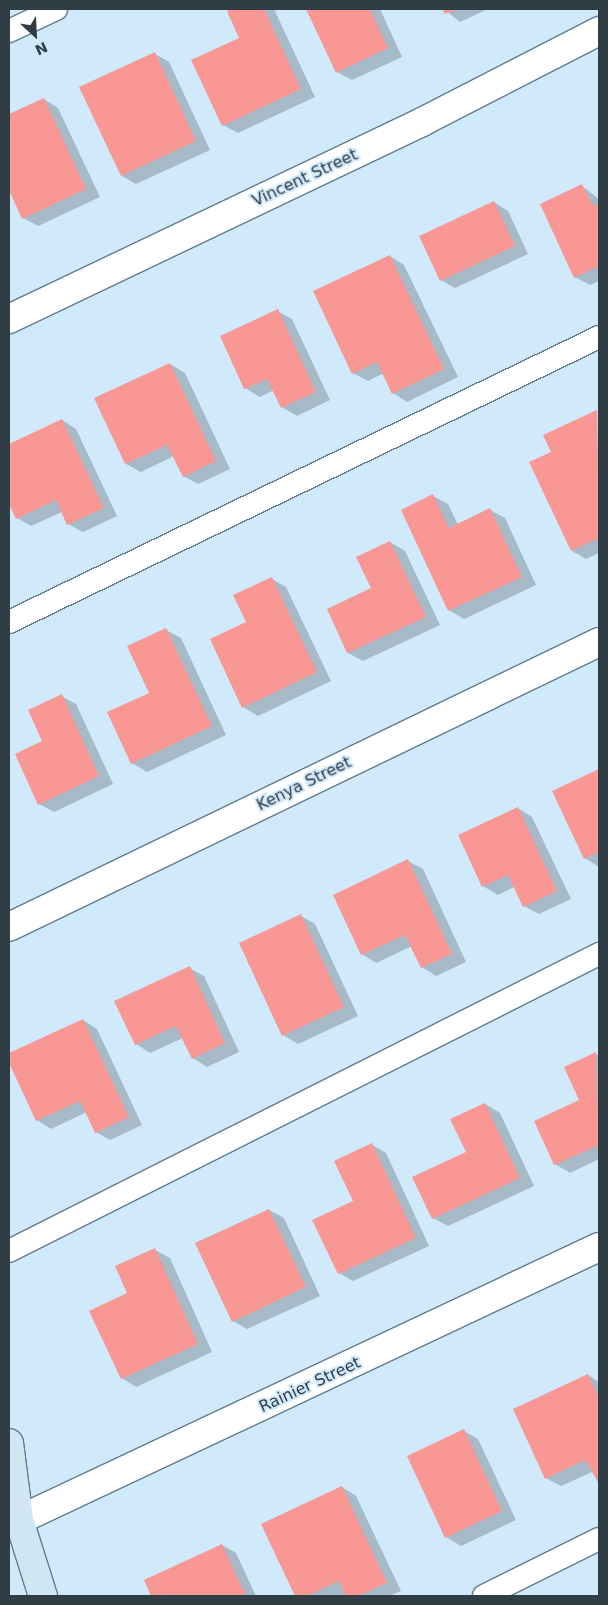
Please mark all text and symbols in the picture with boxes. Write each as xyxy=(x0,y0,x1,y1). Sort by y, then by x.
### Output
north arrow xyxy=(10,10,60,60)
text: N xyxy=(33,39,50,58)
street label: Vincent Street xyxy=(249,145,361,211)
street label: Kenya Street xyxy=(254,753,354,815)
street label: Rainier Street xyxy=(256,1353,364,1417)

